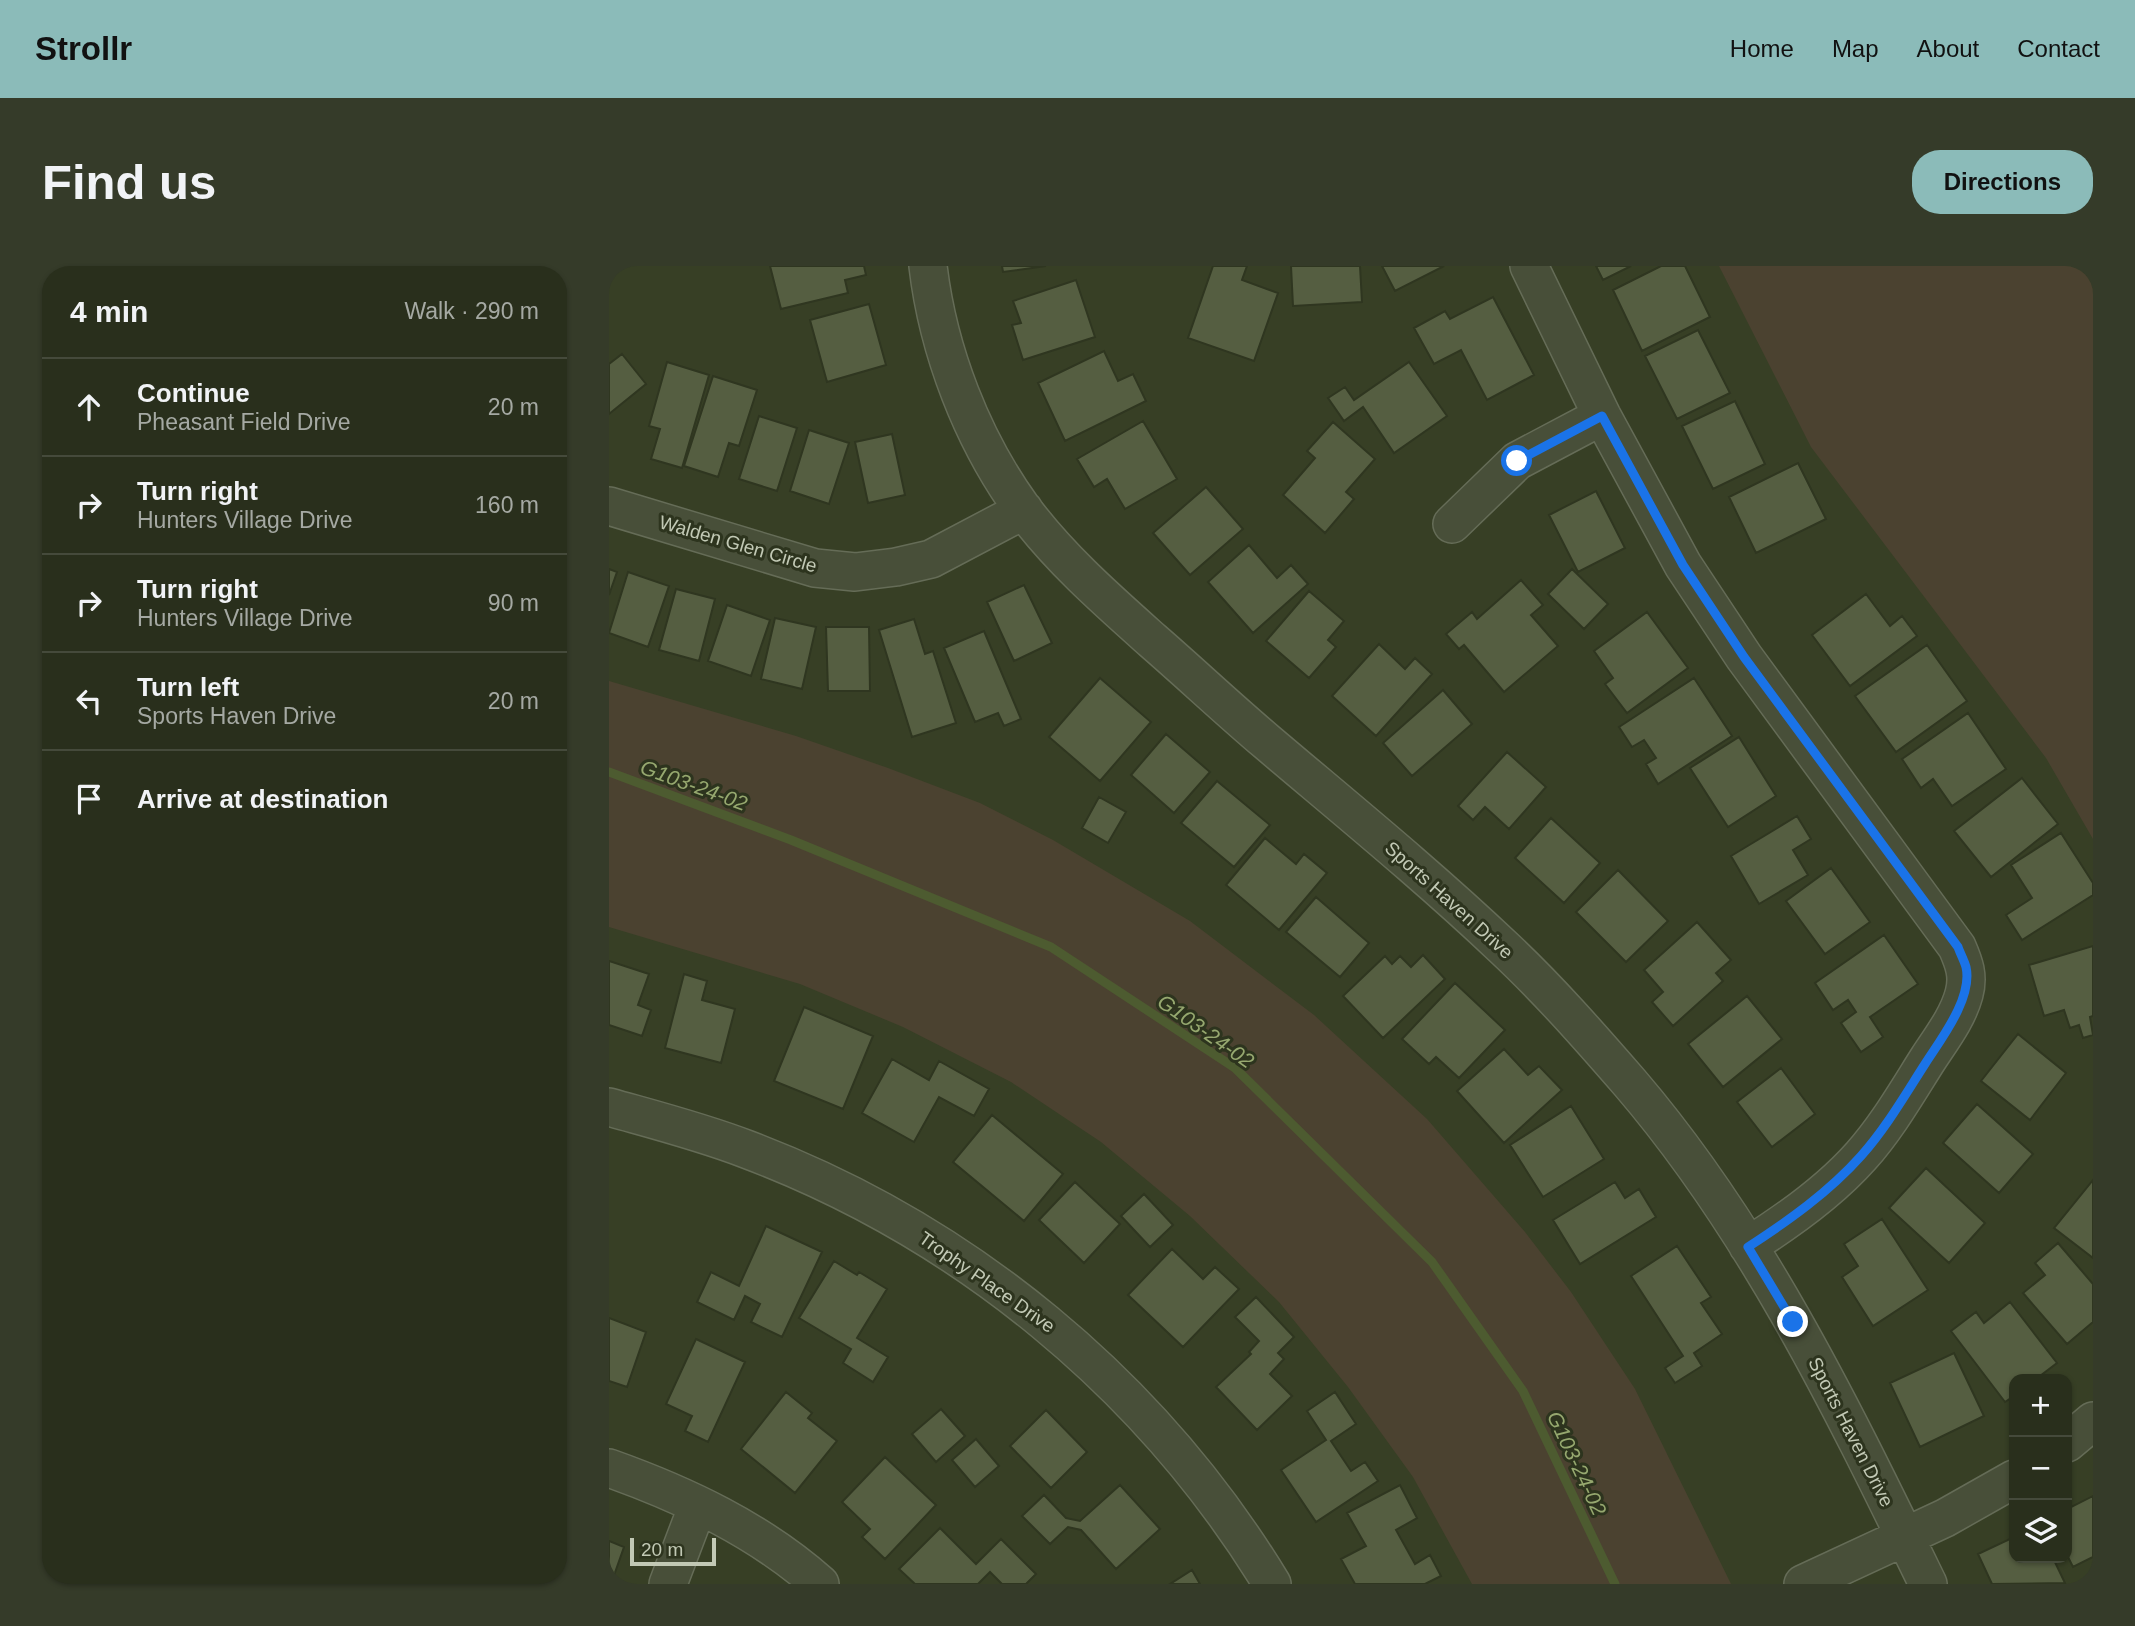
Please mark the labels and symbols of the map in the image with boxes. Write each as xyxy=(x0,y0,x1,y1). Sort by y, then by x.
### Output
route start xyxy=(1501,445,1532,476)
street label: Walden Glen Circle xyxy=(657,511,819,577)
water label: G103-24-02 xyxy=(637,755,751,815)
street label: Sports Haven Drive xyxy=(1381,837,1517,963)
water label: G103-24-02 xyxy=(1153,989,1259,1073)
street label: Trophy Place Drive xyxy=(915,1227,1059,1337)
route end xyxy=(1777,1306,1808,1337)
street label: Sports Haven Drive xyxy=(1804,1354,1898,1510)
water label: G103-24-02 xyxy=(1543,1407,1611,1519)
scale bar xyxy=(630,1535,716,1567)

